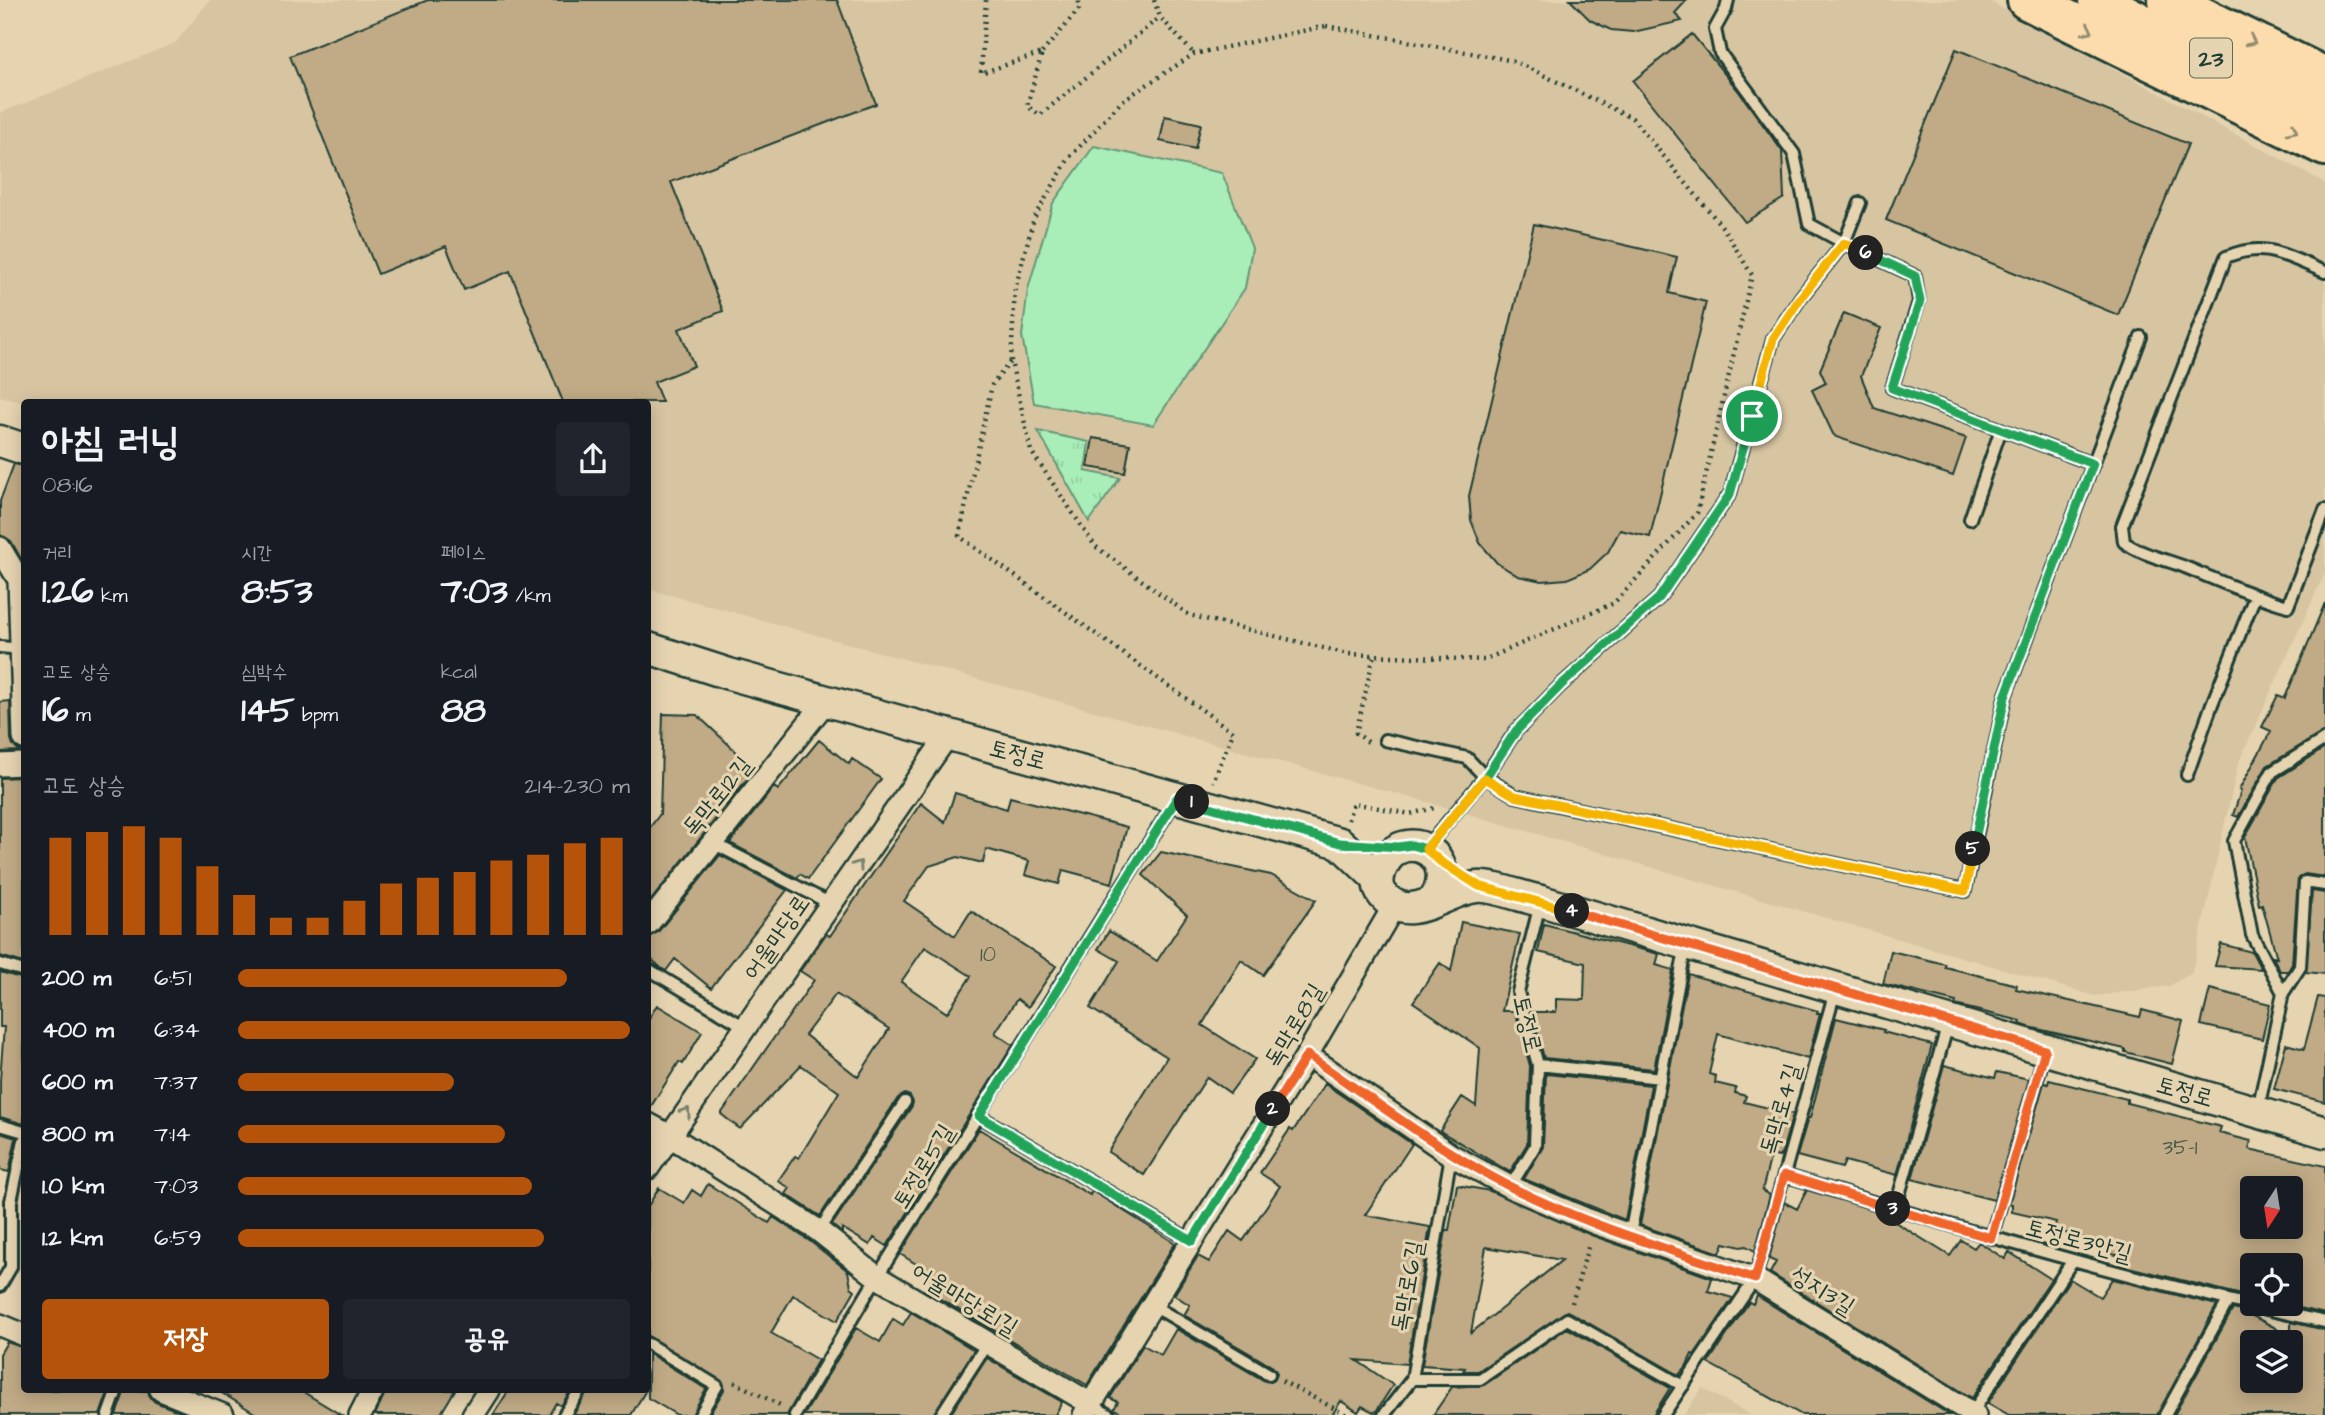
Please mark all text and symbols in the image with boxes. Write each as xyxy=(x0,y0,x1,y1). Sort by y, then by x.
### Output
one-way arrow xyxy=(2081,22,2093,36)
one-way arrow xyxy=(2244,32,2256,46)
road number: 23 xyxy=(2190,39,2232,78)
one-way arrow xyxy=(2286,121,2298,135)
pin: 6 xyxy=(1848,236,1884,270)
text: 6 xyxy=(1860,239,1871,266)
pin xyxy=(1722,386,1782,446)
icon: arrive xyxy=(1733,397,1771,435)
text: 아침 러닝 xyxy=(42,417,180,469)
button: share xyxy=(556,422,630,496)
text: 08:16 xyxy=(42,469,93,501)
text: 거리 xyxy=(42,540,73,567)
text: 시간 xyxy=(241,540,272,567)
text: 페이스 xyxy=(441,540,487,567)
text: 1.26 xyxy=(42,567,93,616)
text: 8:53 xyxy=(241,567,312,616)
text: 7:03 xyxy=(441,567,508,616)
text: km xyxy=(93,583,127,610)
text: /km xyxy=(508,583,551,610)
text: 고도 상승 xyxy=(42,659,111,686)
text: 심박수 xyxy=(241,659,287,686)
text: kcal xyxy=(441,659,477,686)
text: 16 xyxy=(42,686,68,735)
text: 145 xyxy=(241,686,294,735)
text: 88 xyxy=(441,686,486,735)
text: m xyxy=(68,702,91,729)
text: bpm xyxy=(294,702,338,729)
street label: 토정로 xyxy=(985,731,1050,779)
street label: 독막로12길 xyxy=(675,749,761,844)
text: 고도 상승 xyxy=(42,770,125,802)
text: 214–230 m xyxy=(525,770,630,802)
pin: 1 xyxy=(1174,784,1210,820)
text: 1 xyxy=(1190,788,1193,815)
pin: 5 xyxy=(1955,832,1990,866)
text: 5 xyxy=(1966,835,1979,862)
one-way arrow xyxy=(850,860,862,873)
street label: 어울마당로 xyxy=(735,888,818,987)
pin: 4 xyxy=(1554,894,1590,928)
text: 4 xyxy=(1565,897,1578,924)
house number: 10 xyxy=(980,940,996,969)
text: 200 m xyxy=(42,962,111,994)
text: 6:51 xyxy=(154,962,192,994)
street label: 독막로8길 xyxy=(1256,977,1333,1074)
street label: 토정로 xyxy=(1504,992,1550,1056)
text: 400 m xyxy=(42,1014,114,1046)
text: 6:34 xyxy=(154,1014,200,1046)
street label: 독막로4길 xyxy=(1752,1060,1810,1159)
text: 600 m xyxy=(42,1066,113,1098)
text: 7:37 xyxy=(154,1066,198,1098)
street label: 토정로 xyxy=(2152,1068,2217,1116)
pin: 2 xyxy=(1256,1092,1290,1126)
text: 2 xyxy=(1267,1095,1278,1122)
one-way arrow xyxy=(678,1107,690,1120)
text: 800 m xyxy=(42,1118,113,1150)
text: 7:14 xyxy=(154,1118,191,1150)
street label: 토정로5길 xyxy=(884,1118,963,1216)
house number: 35-1 xyxy=(2163,1133,2198,1162)
text: 1.0 km xyxy=(42,1170,104,1202)
text: 7:03 xyxy=(154,1170,198,1202)
north arrow xyxy=(2240,1176,2303,1239)
map controls xyxy=(2240,1176,2303,1393)
pin: 3 xyxy=(1876,1192,1910,1226)
text: 3 xyxy=(1888,1195,1897,1222)
street label: 토정로3안길 xyxy=(2022,1210,2136,1271)
text: 1.2 km xyxy=(42,1222,103,1254)
text: 6:59 xyxy=(154,1222,202,1254)
street label: 독막로6길 xyxy=(1383,1238,1433,1335)
button: locate xyxy=(2240,1253,2303,1316)
street label: 어울마당로1길 xyxy=(905,1255,1024,1345)
street label: 성지3길 xyxy=(1784,1258,1861,1324)
button: 저장 xyxy=(42,1299,329,1379)
button: 공유 xyxy=(343,1299,630,1379)
button: layers xyxy=(2240,1330,2303,1393)

